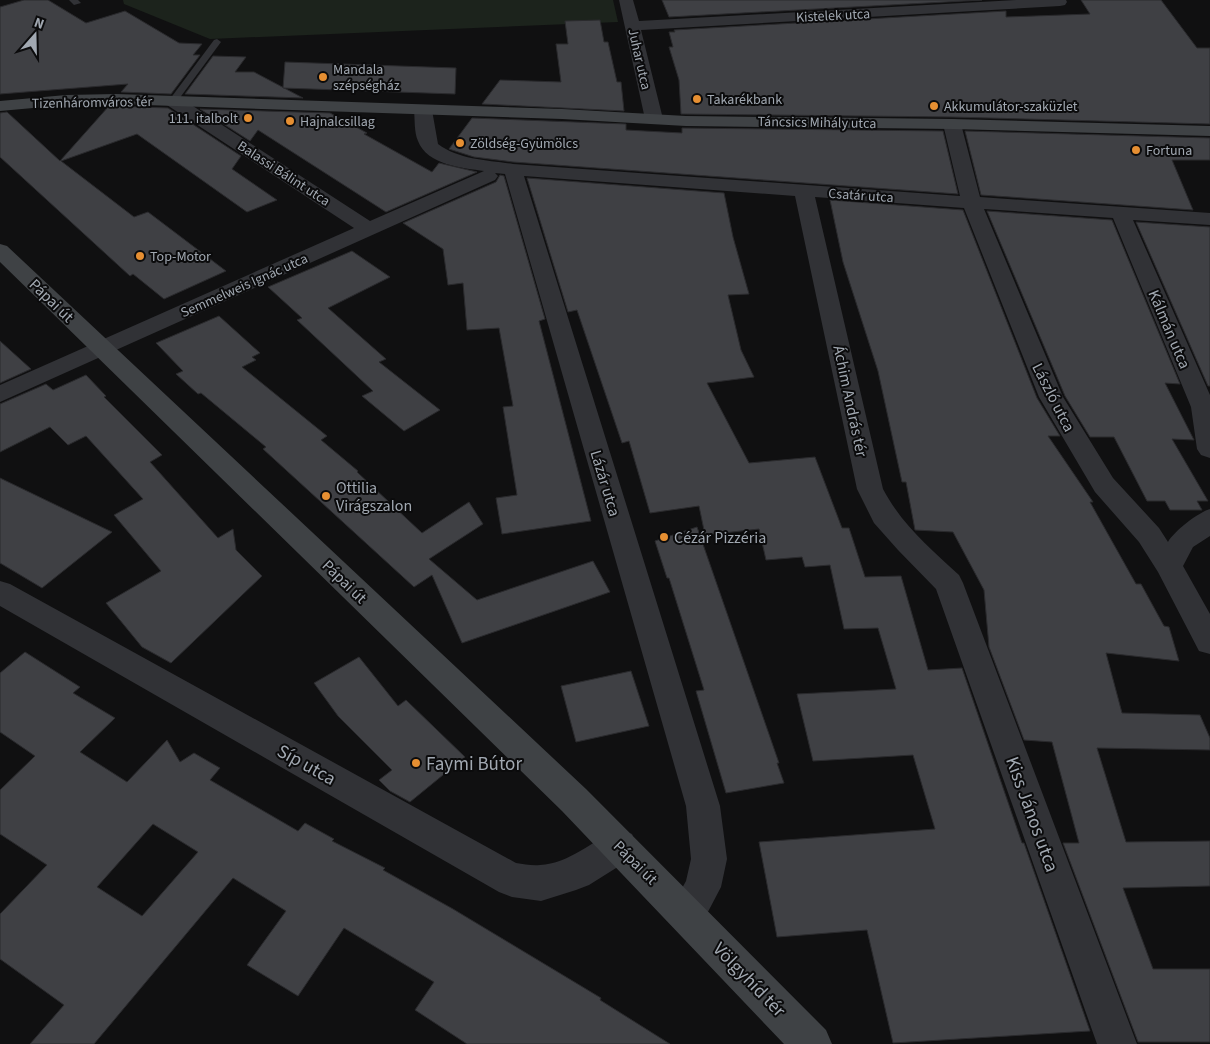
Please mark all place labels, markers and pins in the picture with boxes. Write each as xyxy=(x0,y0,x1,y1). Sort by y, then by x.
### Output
place label: Mandala szépségház xyxy=(333,60,400,96)
marker: Mandala szépségház xyxy=(317,71,329,83)
place label: Takarékbank xyxy=(707,90,782,110)
marker: Takarékbank xyxy=(691,93,703,105)
place label: Akkumulátor-szaküzlet xyxy=(944,97,1078,117)
marker: Akkumulátor-szaküzlet xyxy=(928,100,940,112)
place label: 111. italbolt xyxy=(169,109,238,129)
marker: 111. italbolt xyxy=(242,112,254,124)
place label: Hajnalcsillag xyxy=(300,112,375,132)
marker: Hajnalcsillag xyxy=(284,115,296,127)
place label: Zöldség-Gyümölcs xyxy=(470,134,578,154)
marker: Zöldség-Gyümölcs xyxy=(454,137,466,149)
place label: Fortuna xyxy=(1146,141,1192,161)
marker: Fortuna xyxy=(1130,144,1142,156)
place label: Top-Motor xyxy=(150,247,211,267)
marker: Top-Motor xyxy=(134,250,146,262)
place label: Ottilia Virágszalon xyxy=(336,477,412,517)
marker: Ottilia Virágszalon xyxy=(320,490,332,502)
place label: Cézár Pizzéria xyxy=(674,527,766,549)
marker: Cézár Pizzéria xyxy=(658,531,670,543)
place label: Faymi Bútor xyxy=(426,751,522,778)
marker: Faymi Bútor xyxy=(410,757,422,769)

